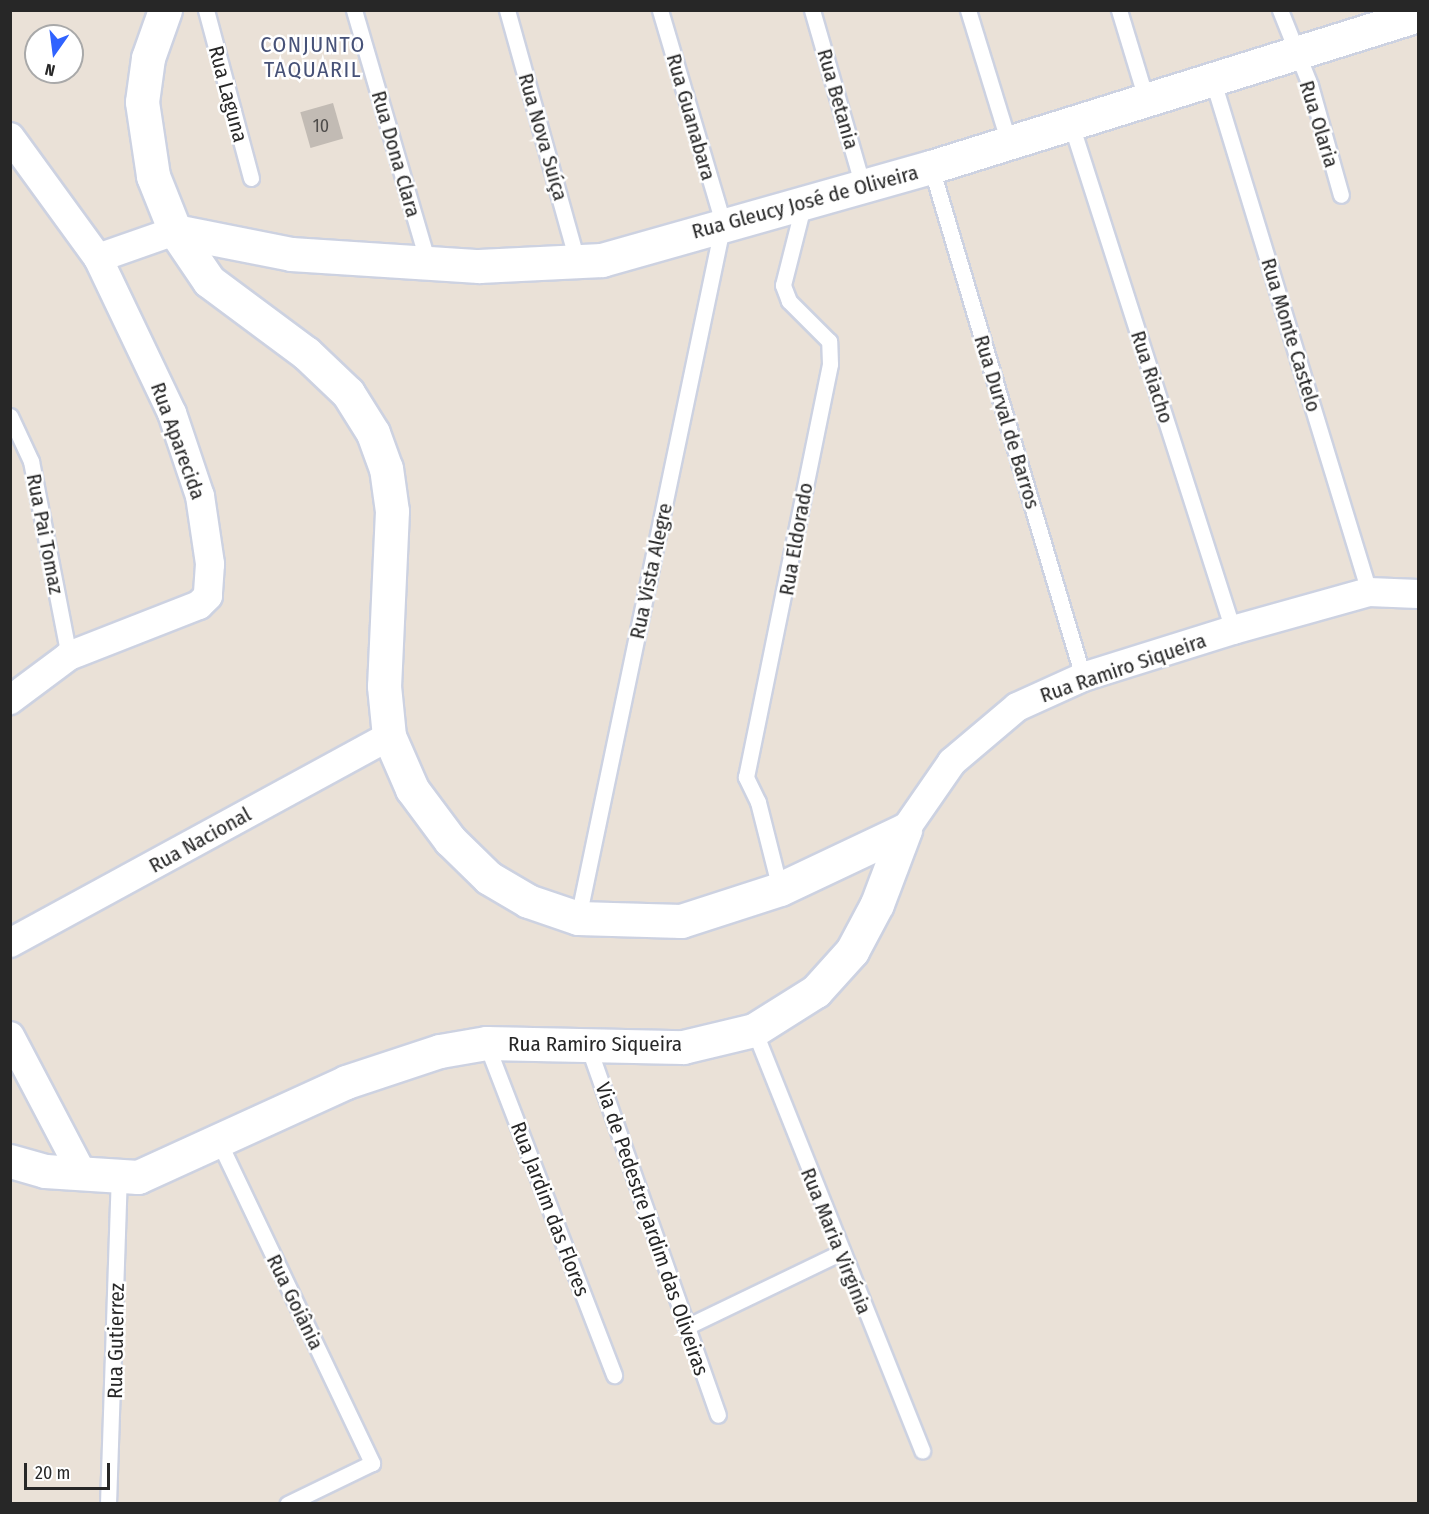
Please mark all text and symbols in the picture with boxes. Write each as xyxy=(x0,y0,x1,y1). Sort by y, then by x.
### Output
north arrow xyxy=(24,24,84,84)
district label: CONJUNTO TAQUARIL xyxy=(260,31,366,82)
street label: Rua Laguna xyxy=(203,43,253,145)
street label: Rua Betania xyxy=(812,46,864,152)
street label: Rua Guanabara xyxy=(661,51,721,183)
text: N xyxy=(43,60,57,80)
street label: Rua Nova Suíça xyxy=(513,70,573,204)
street label: Rua Olaria xyxy=(1294,78,1344,170)
street label: Rua Dona Clara xyxy=(366,88,426,220)
house number: 10 xyxy=(313,115,329,137)
street label: Rua Gleucy José de Oliveira xyxy=(689,160,921,244)
street label: Rua Monte Castelo xyxy=(1256,255,1326,415)
street label: Rua Riacho xyxy=(1125,328,1179,426)
street label: Rua Durval de Barros xyxy=(969,332,1045,512)
street label: Rua Aparecida xyxy=(145,379,211,503)
street label: Rua Pai Tomaz xyxy=(21,472,69,596)
street label: Rua Eldorado xyxy=(774,480,818,598)
street label: Rua Vista Alegre xyxy=(624,501,678,641)
street label: Rua Ramiro Siqueira xyxy=(1037,628,1209,708)
street label: Rua Nacional xyxy=(145,802,255,878)
street label: Rua Ramiro Siqueira xyxy=(508,1031,682,1057)
street label: Via de Pedestre Jardim das Oliveiras xyxy=(590,1079,714,1379)
street label: Rua Jardim das Flores xyxy=(505,1118,595,1300)
street label: Rua Maria Virgínia xyxy=(795,1164,877,1318)
street label: Rua Goiânia xyxy=(261,1250,329,1354)
street label: Rua Gutierrez xyxy=(102,1283,130,1399)
scale bar xyxy=(27,1451,112,1489)
text: 20 m xyxy=(35,1462,70,1484)

